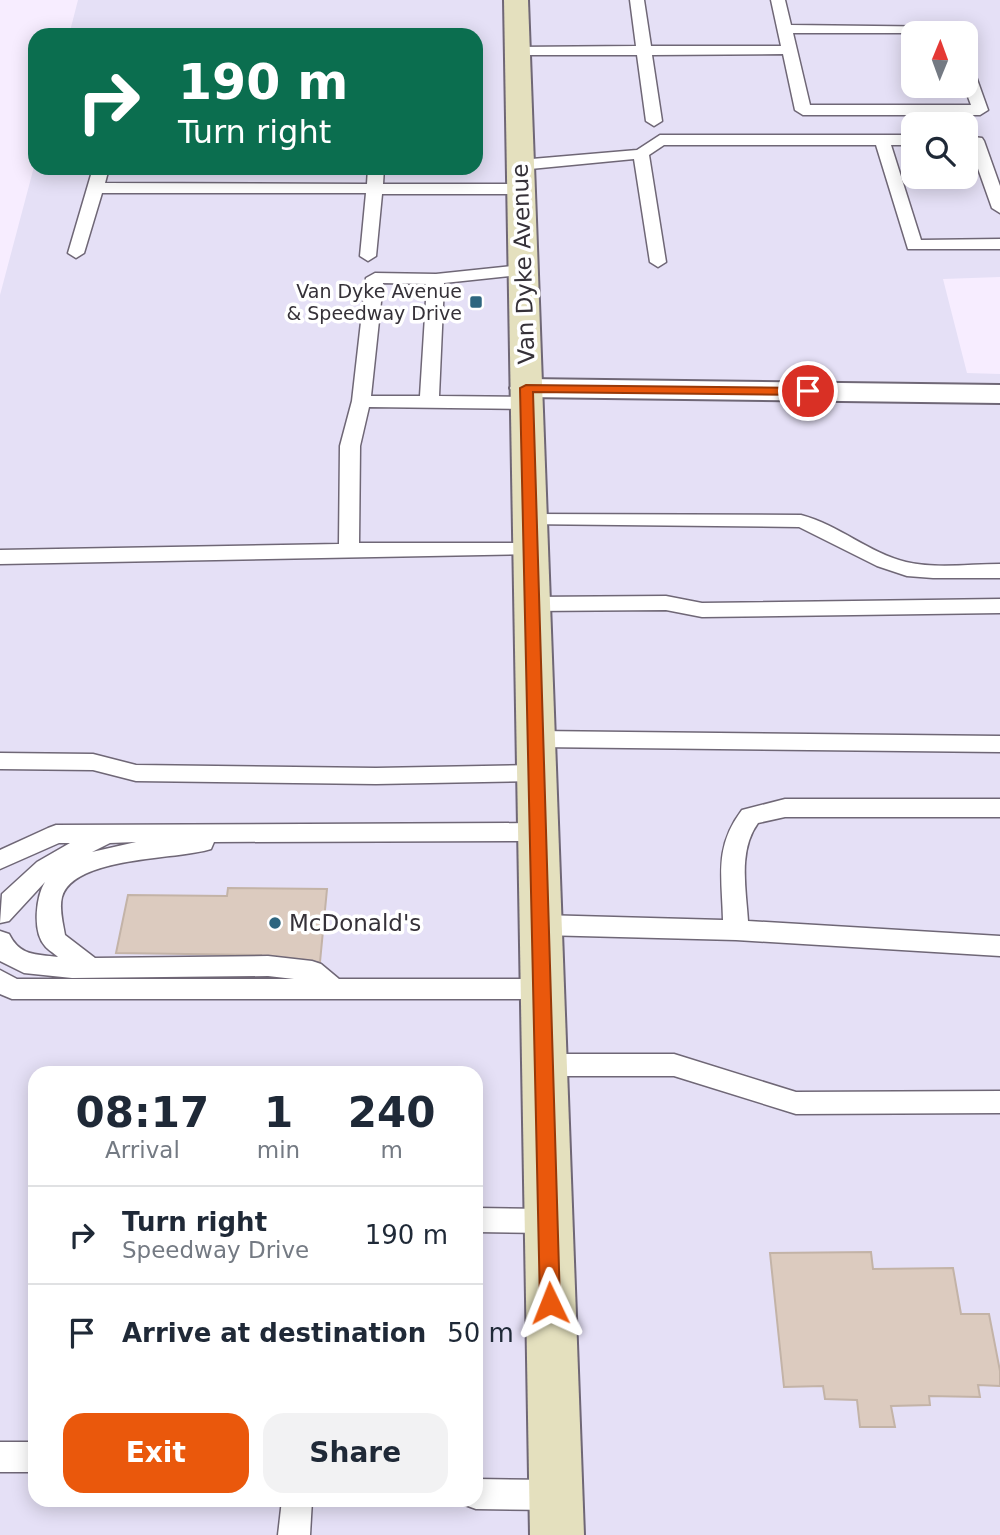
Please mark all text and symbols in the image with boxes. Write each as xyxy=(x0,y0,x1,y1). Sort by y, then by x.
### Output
north arrow xyxy=(901,21,978,98)
map controls xyxy=(901,21,978,189)
text: 190 m xyxy=(178,54,348,111)
icon: right xyxy=(63,56,154,147)
button: search xyxy=(901,112,978,189)
text: Turn right xyxy=(178,113,331,151)
street label: Van Dyke Avenue xyxy=(507,163,539,365)
place label: Van Dyke Avenue & Speedway Drive xyxy=(286,280,462,324)
marker: Van Dyke Avenue & Speedway Drive xyxy=(468,294,484,310)
pin xyxy=(778,361,838,421)
icon: arrive xyxy=(789,372,827,410)
place label: McDonald's xyxy=(289,910,421,936)
marker: McDonald's xyxy=(267,915,283,931)
text: 08:17 xyxy=(76,1088,209,1137)
text: 1 xyxy=(264,1088,293,1137)
text: 240 xyxy=(348,1088,435,1137)
text: Arrival xyxy=(105,1137,180,1163)
text: min xyxy=(257,1137,300,1163)
text: m xyxy=(380,1137,403,1163)
text: Turn right xyxy=(122,1207,267,1237)
icon: right xyxy=(63,1216,101,1254)
text: 190 m xyxy=(365,1220,448,1250)
text: Speedway Drive xyxy=(122,1237,309,1263)
position arrow xyxy=(513,1266,587,1340)
icon: arrive xyxy=(63,1314,101,1352)
text: Arrive at destination xyxy=(122,1318,426,1348)
text: 50 m xyxy=(447,1318,514,1348)
button: Exit xyxy=(63,1413,249,1493)
button: Share xyxy=(263,1413,448,1493)

